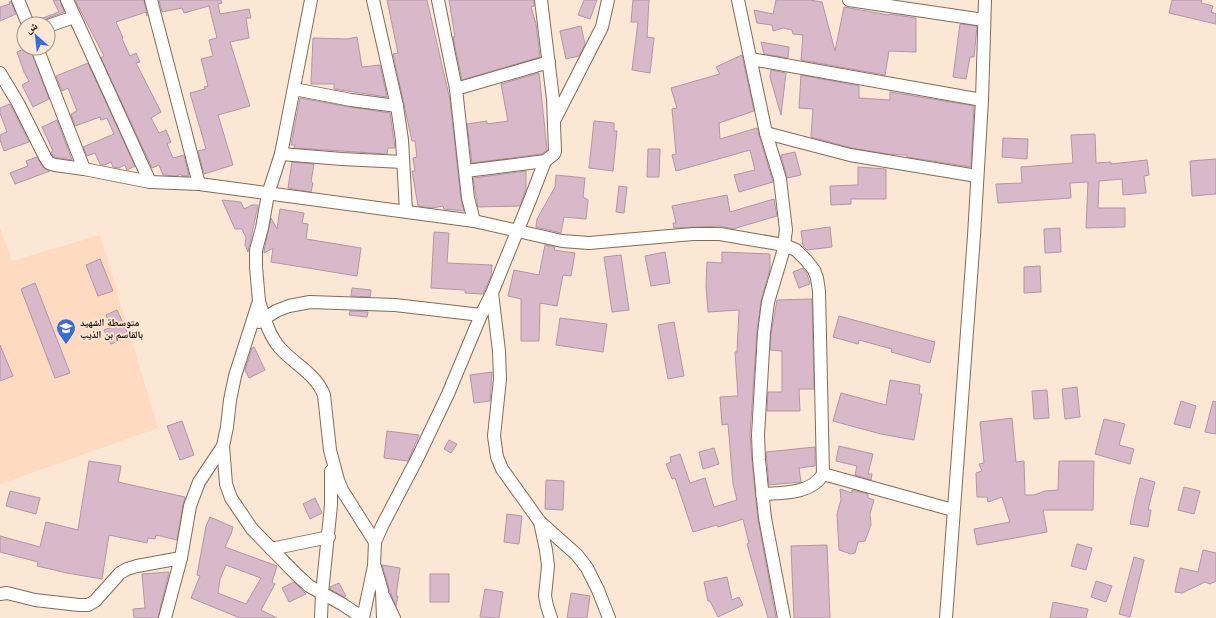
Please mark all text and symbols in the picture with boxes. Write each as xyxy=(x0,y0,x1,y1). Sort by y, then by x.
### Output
north arrow xyxy=(16,16,56,56)
text: ش xyxy=(23,19,41,37)
school or university icon: متوسطة الشهيد بالقاسم بن الذيب xyxy=(55,317,77,345)
place label: متوسطة الشهيد بالقاسم بن الذيب xyxy=(80,317,143,342)

